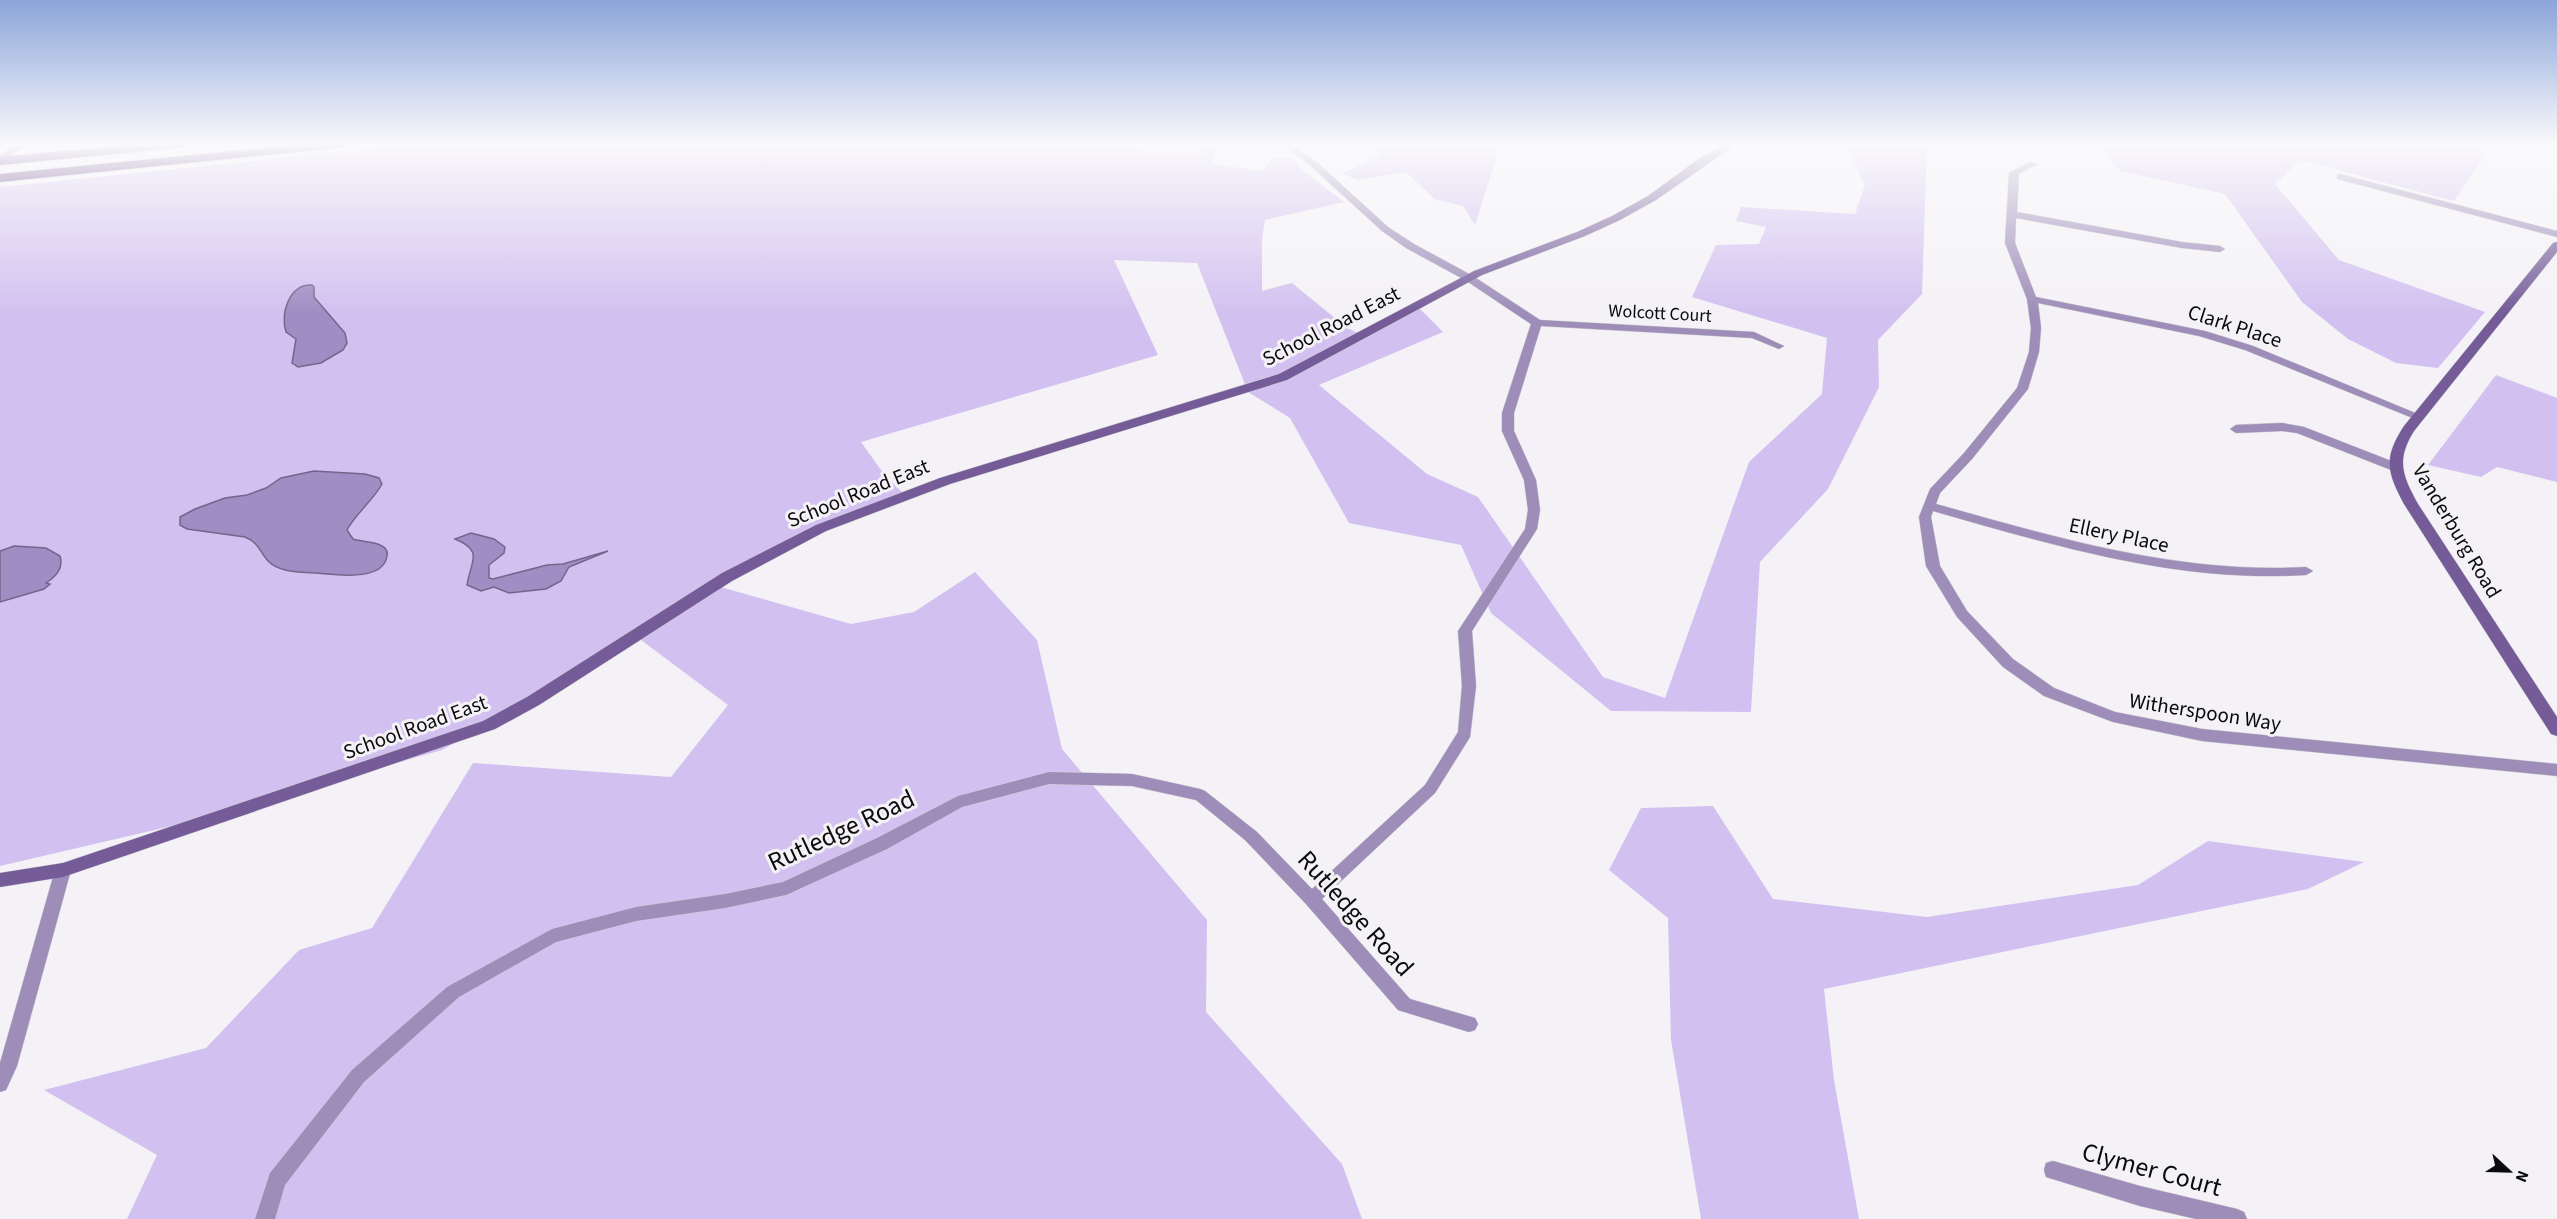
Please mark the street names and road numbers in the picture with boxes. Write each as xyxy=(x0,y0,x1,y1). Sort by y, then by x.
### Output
street label: School Road East xyxy=(1257,278,1405,374)
street label: Clark Place xyxy=(2184,297,2286,355)
street label: Wolcott Court xyxy=(1608,298,1712,329)
street label: School Road East xyxy=(782,451,934,535)
street label: Vanderburg Road xyxy=(2405,458,2509,604)
street label: Ellery Place xyxy=(2066,510,2172,560)
street label: Witherspoon Way xyxy=(2127,685,2283,739)
street label: School Road East xyxy=(339,687,491,767)
street label: Rutledge Road xyxy=(762,780,921,881)
street label: Rutledge Road xyxy=(1289,842,1422,985)
street label: Clymer Court xyxy=(2078,1133,2226,1206)

